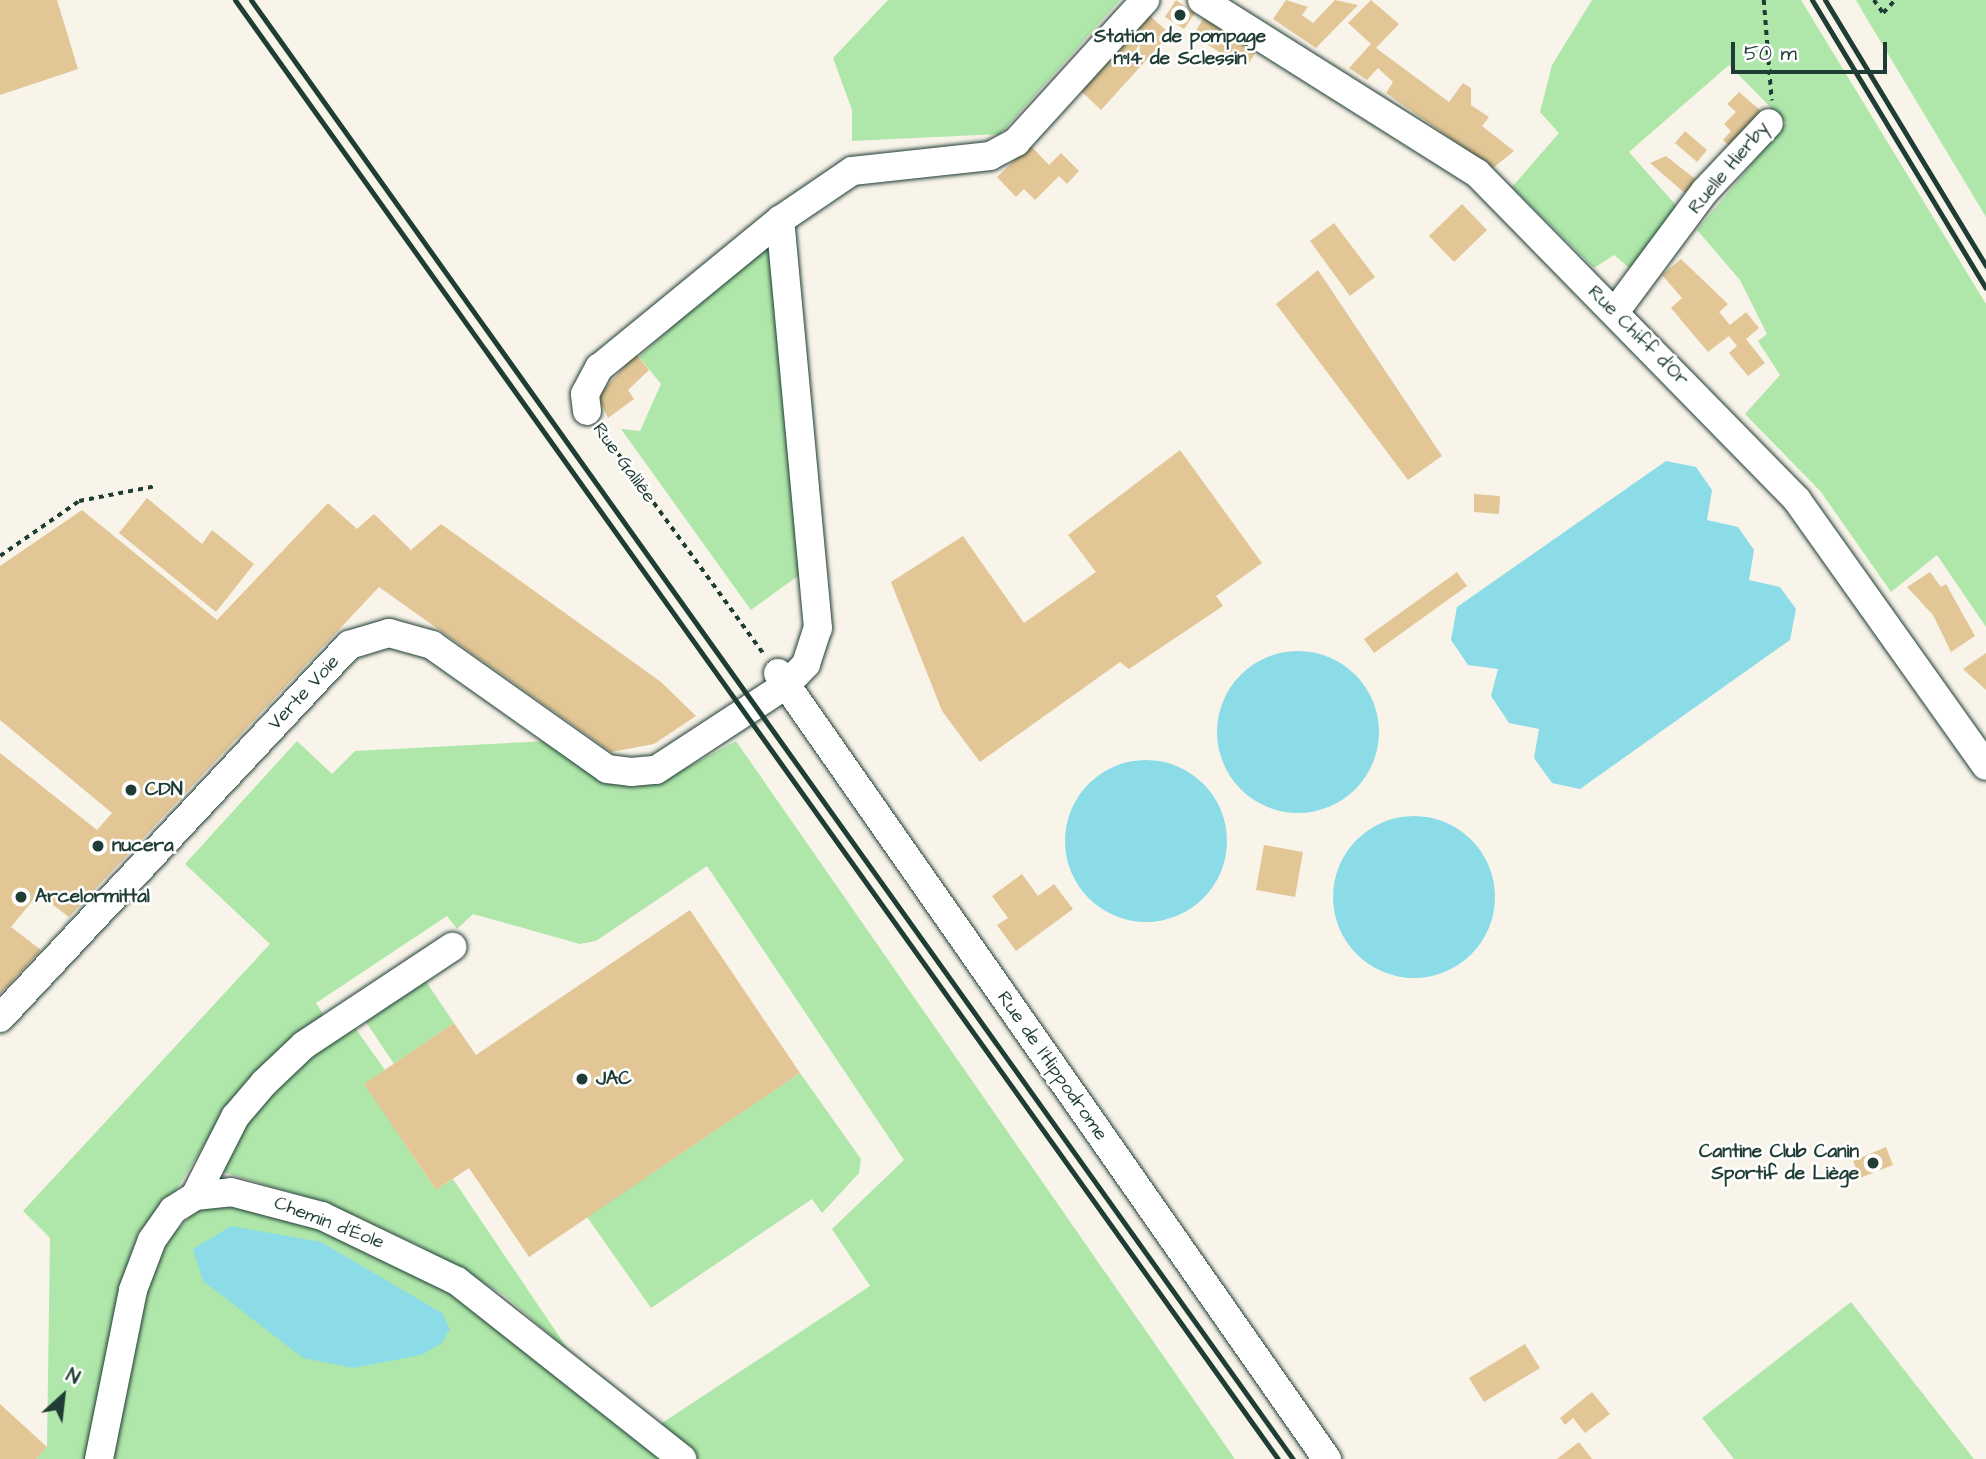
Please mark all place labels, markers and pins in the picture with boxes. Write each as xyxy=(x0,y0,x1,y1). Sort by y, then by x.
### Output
marker: Station de pompage n°14 de Sclessin xyxy=(1172,7,1188,23)
place label: Station de pompage n°14 de Sclessin xyxy=(1094,26,1266,70)
place label: CDN xyxy=(145,779,183,801)
marker: CDN xyxy=(123,782,139,798)
place label: nucera xyxy=(112,835,174,857)
marker: nucera xyxy=(90,838,106,854)
place label: Arcelormittal xyxy=(35,886,150,908)
marker: Arcelormittal xyxy=(13,889,29,905)
place label: JAC xyxy=(596,1068,632,1090)
marker: JAC xyxy=(574,1071,590,1087)
place label: Cantine Club Canin Sportif de Liège xyxy=(1699,1141,1859,1185)
marker: Cantine Club Canin Sportif de Liège xyxy=(1865,1155,1881,1171)

